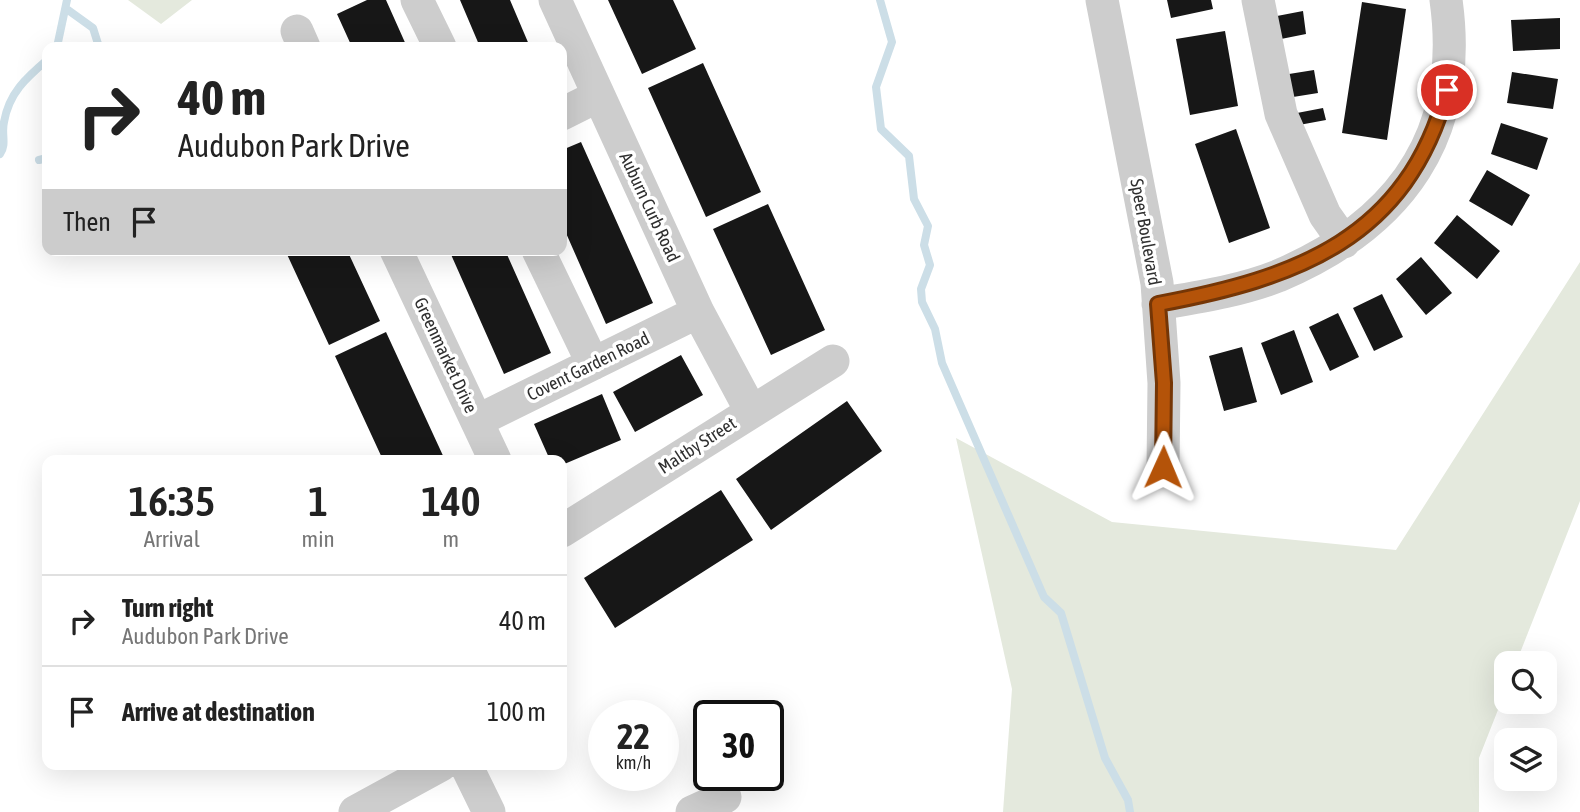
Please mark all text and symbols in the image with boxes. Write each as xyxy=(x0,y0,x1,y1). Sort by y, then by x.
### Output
pin xyxy=(1417,60,1477,120)
text: 40 m xyxy=(178,69,266,125)
icon: right xyxy=(63,70,154,161)
icon: arrive xyxy=(1428,71,1466,109)
text: Audubon Park Drive xyxy=(178,127,410,164)
street label: Auburn Curb Road xyxy=(615,149,685,265)
street label: Speer Boulevard xyxy=(1126,177,1166,287)
icon: arrive xyxy=(125,203,163,241)
text: Then xyxy=(63,207,111,237)
street label: Greenmarket Drive xyxy=(410,294,482,416)
street label: Covent Garden Road xyxy=(523,327,653,405)
street label: Maltby Street xyxy=(654,412,740,478)
position arrow xyxy=(1126,430,1200,504)
text: 16:35 xyxy=(129,477,215,525)
text: 1 xyxy=(308,477,328,525)
text: 140 xyxy=(421,477,480,525)
text: Arrival xyxy=(144,526,200,552)
text: min xyxy=(302,526,335,552)
text: m xyxy=(443,526,459,552)
text: Turn right xyxy=(122,593,213,623)
icon: right xyxy=(63,602,101,640)
text: 40 m xyxy=(499,606,546,636)
text: Audubon Park Drive xyxy=(122,623,289,649)
map controls xyxy=(1494,651,1557,791)
button: search xyxy=(1494,651,1557,714)
icon: arrive xyxy=(63,693,101,731)
text: Arrive at destination xyxy=(122,697,315,727)
text: 100 m xyxy=(487,697,546,727)
speed limit sign: 30 xyxy=(693,700,784,791)
text: 22 xyxy=(617,716,650,756)
button: layers xyxy=(1494,728,1557,791)
text: km/h xyxy=(616,752,651,773)

